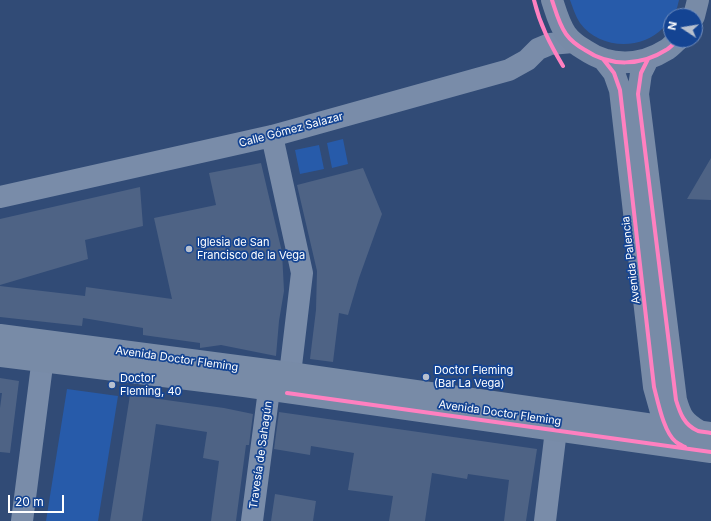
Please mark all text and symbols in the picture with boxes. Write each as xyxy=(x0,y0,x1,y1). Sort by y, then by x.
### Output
north arrow xyxy=(663,8,703,48)
text: N xyxy=(665,20,680,31)
street label: Calle Gómez Salazar xyxy=(237,110,345,150)
street label: Avenida Palencia xyxy=(619,215,643,305)
place label: Iglesia de San Francisco de la Vega xyxy=(197,236,305,262)
marker: Iglesia de San Francisco de la Vega xyxy=(184,244,194,254)
street label: Avenida Doctor Fleming xyxy=(115,344,239,374)
place label: Doctor Fleming (Bar La Vega) xyxy=(434,364,513,390)
place label: Doctor Fleming, 40 xyxy=(120,372,181,398)
marker: Doctor Fleming (Bar La Vega) xyxy=(421,372,431,382)
marker: Doctor Fleming, 40 xyxy=(107,380,117,390)
street label: Avenida Doctor Fleming xyxy=(438,398,562,428)
street label: Travesía de Sahagún xyxy=(247,400,275,510)
scale bar xyxy=(10,487,66,513)
text: 20 m xyxy=(15,494,44,509)

